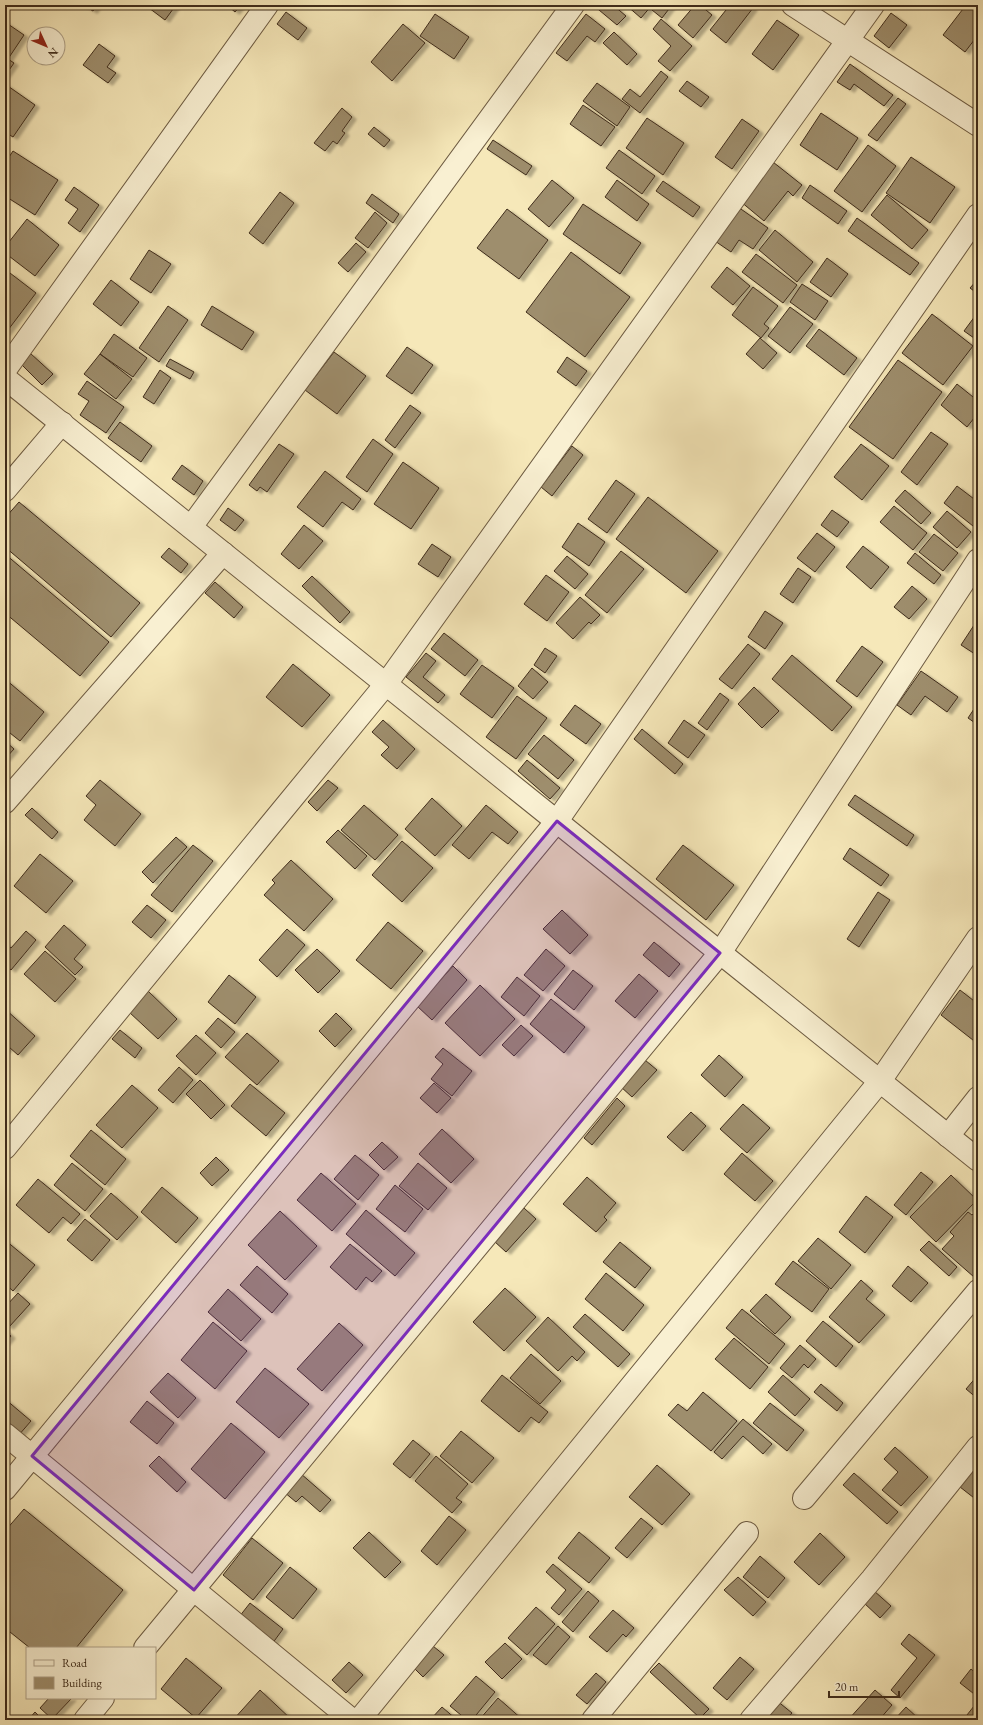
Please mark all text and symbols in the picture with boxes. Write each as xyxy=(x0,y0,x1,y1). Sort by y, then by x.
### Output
north arrow xyxy=(26,26,66,66)
text: N xyxy=(45,45,61,61)
legend xyxy=(26,1647,156,1699)
text: Road xyxy=(62,1655,88,1671)
scale bar xyxy=(829,1673,899,1699)
text: Building xyxy=(62,1675,103,1691)
text: 20 m xyxy=(835,1679,859,1695)

